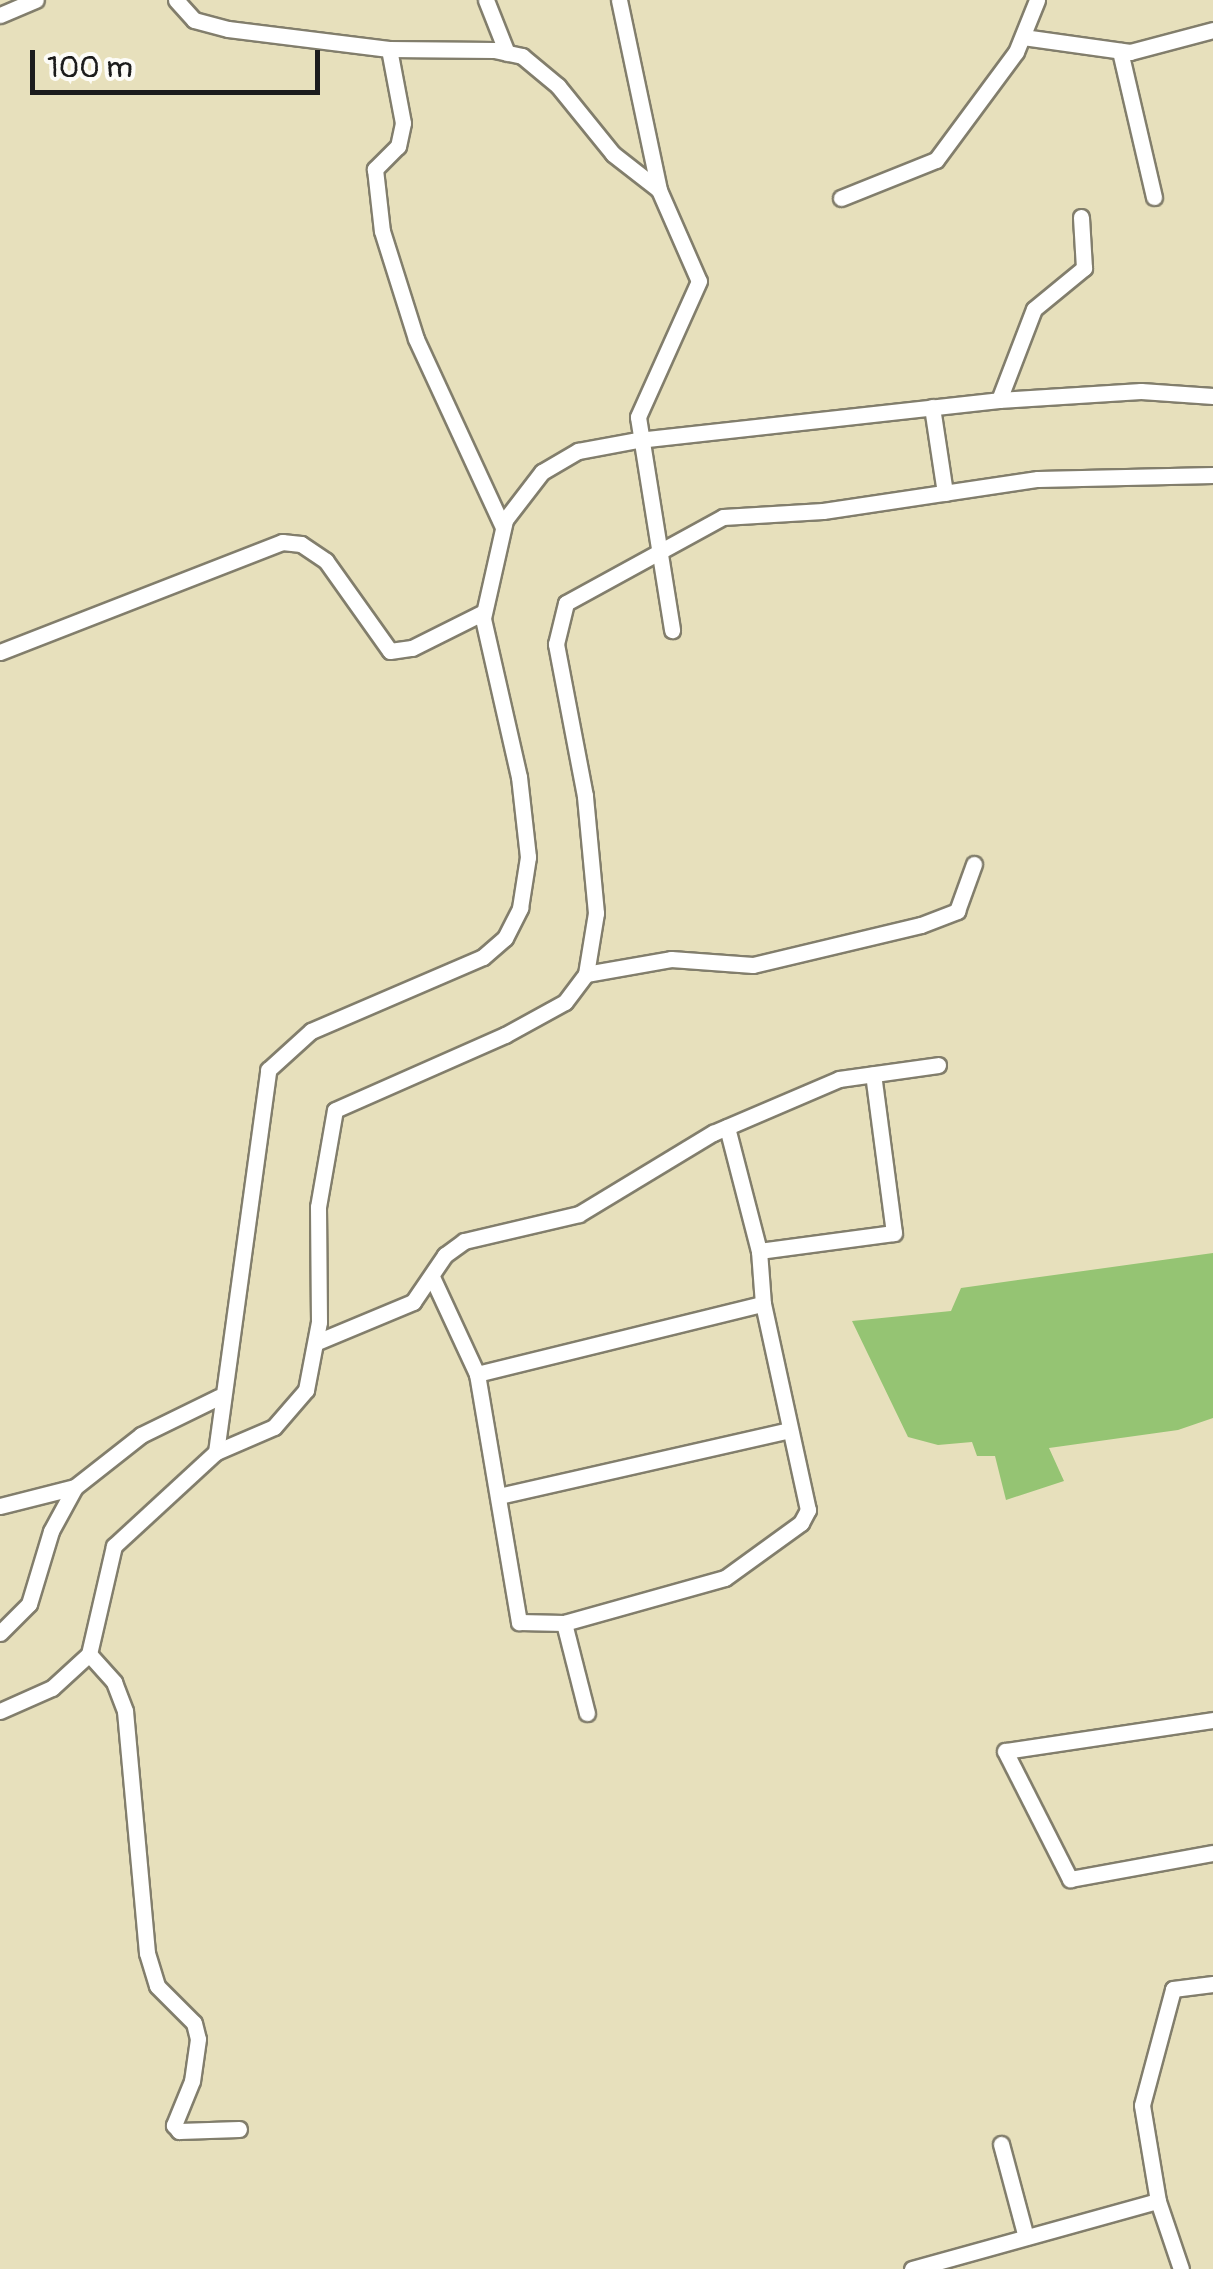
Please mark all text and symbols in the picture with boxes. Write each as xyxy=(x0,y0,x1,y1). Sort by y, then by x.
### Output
scale bar xyxy=(35,30,325,92)
text: 100 m xyxy=(47,49,133,86)

